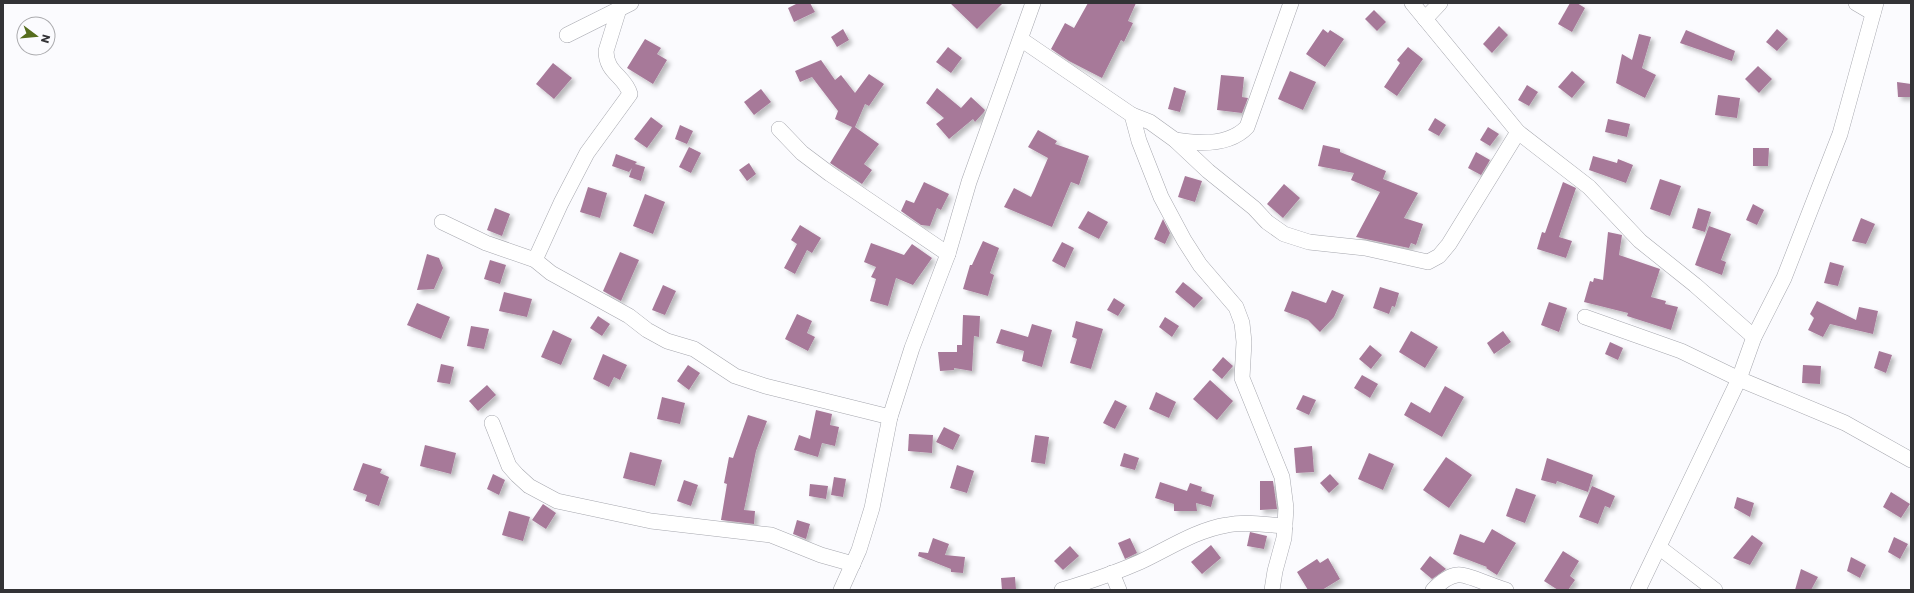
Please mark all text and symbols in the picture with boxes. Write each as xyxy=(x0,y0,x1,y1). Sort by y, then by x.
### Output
north arrow xyxy=(16,16,56,56)
text: N xyxy=(37,33,54,45)

